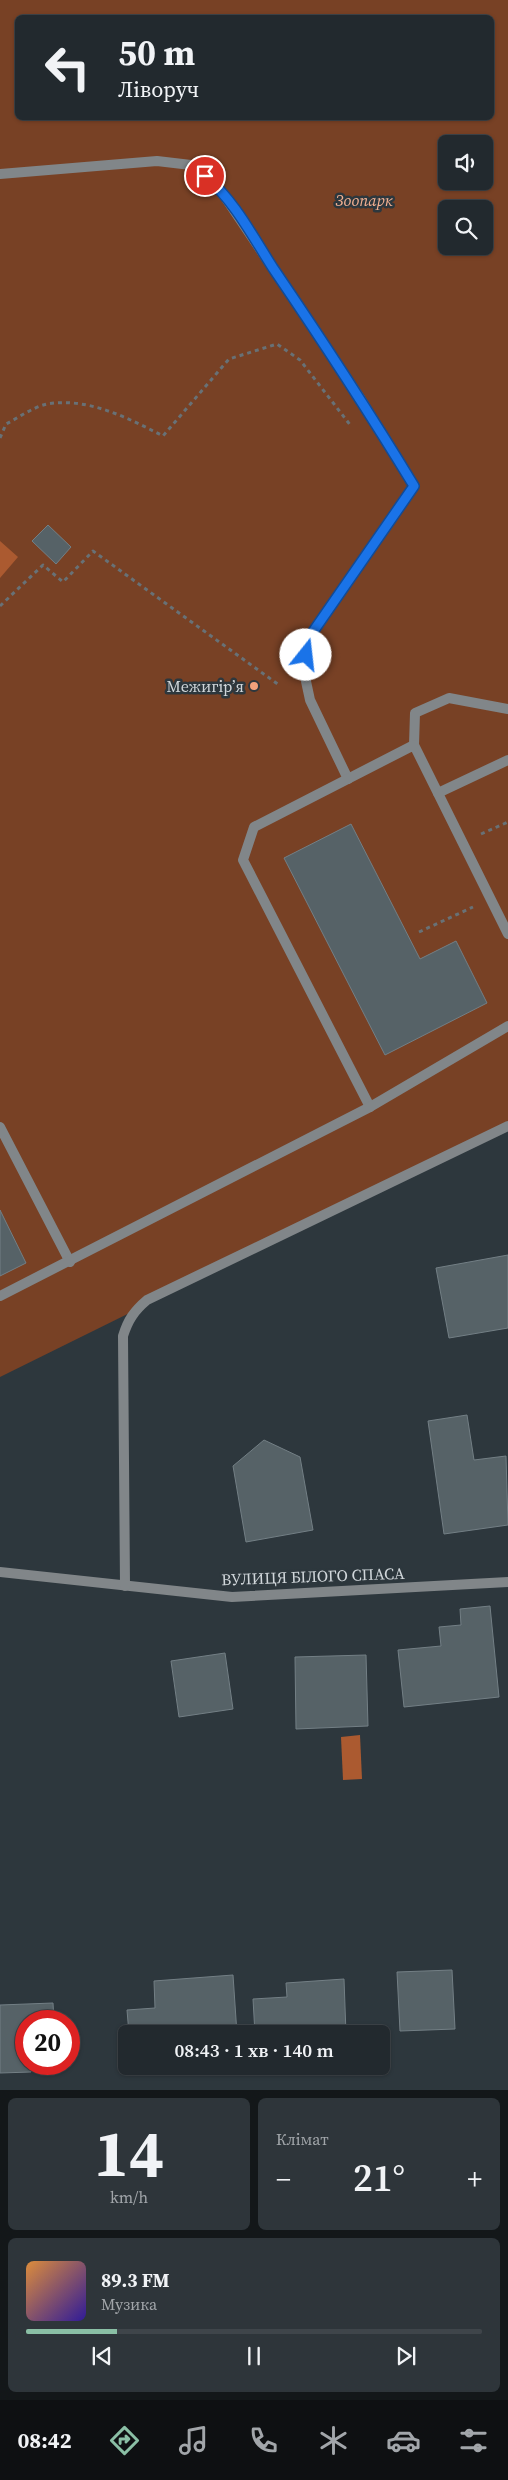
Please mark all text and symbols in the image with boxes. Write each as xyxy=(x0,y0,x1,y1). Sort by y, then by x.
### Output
text: 50 m xyxy=(118,29,195,77)
icon: left xyxy=(35,35,100,100)
text: Ліворуч xyxy=(118,74,199,104)
map controls xyxy=(438,135,493,255)
button: sound xyxy=(438,135,493,190)
pin xyxy=(184,155,226,197)
icon: arrive xyxy=(191,162,219,190)
park label: Зоопарк xyxy=(335,189,393,211)
button: search xyxy=(438,200,493,255)
position arrow xyxy=(279,628,331,680)
place label: Межигір’я xyxy=(167,675,244,697)
marker: Межигір’я xyxy=(248,680,260,692)
street label: ВУЛИЦЯ БІЛОГО СПАСА xyxy=(221,1562,405,1590)
speed limit sign: 20 xyxy=(15,2010,80,2075)
text: 08:43 · 1 хв · 140 m xyxy=(174,2037,334,2063)
text: 14 xyxy=(94,2109,164,2198)
text: Клімат xyxy=(276,2128,329,2150)
text: 21° xyxy=(353,2152,405,2204)
text: − xyxy=(276,2160,291,2198)
text: + xyxy=(467,2160,482,2198)
text: km/h xyxy=(110,2186,148,2208)
text: 89.3 FM xyxy=(101,2267,170,2293)
text: Музика xyxy=(101,2293,157,2315)
icon: previous xyxy=(88,2342,116,2370)
icon: pause xyxy=(240,2342,268,2370)
icon: next xyxy=(392,2342,420,2370)
icon: directions xyxy=(107,2423,142,2458)
icon: music xyxy=(176,2423,211,2458)
icon: phone xyxy=(246,2423,281,2458)
icon: climate xyxy=(316,2423,351,2458)
icon: car xyxy=(386,2423,421,2458)
icon: filters xyxy=(456,2423,491,2458)
text: 08:42 xyxy=(17,2425,72,2455)

